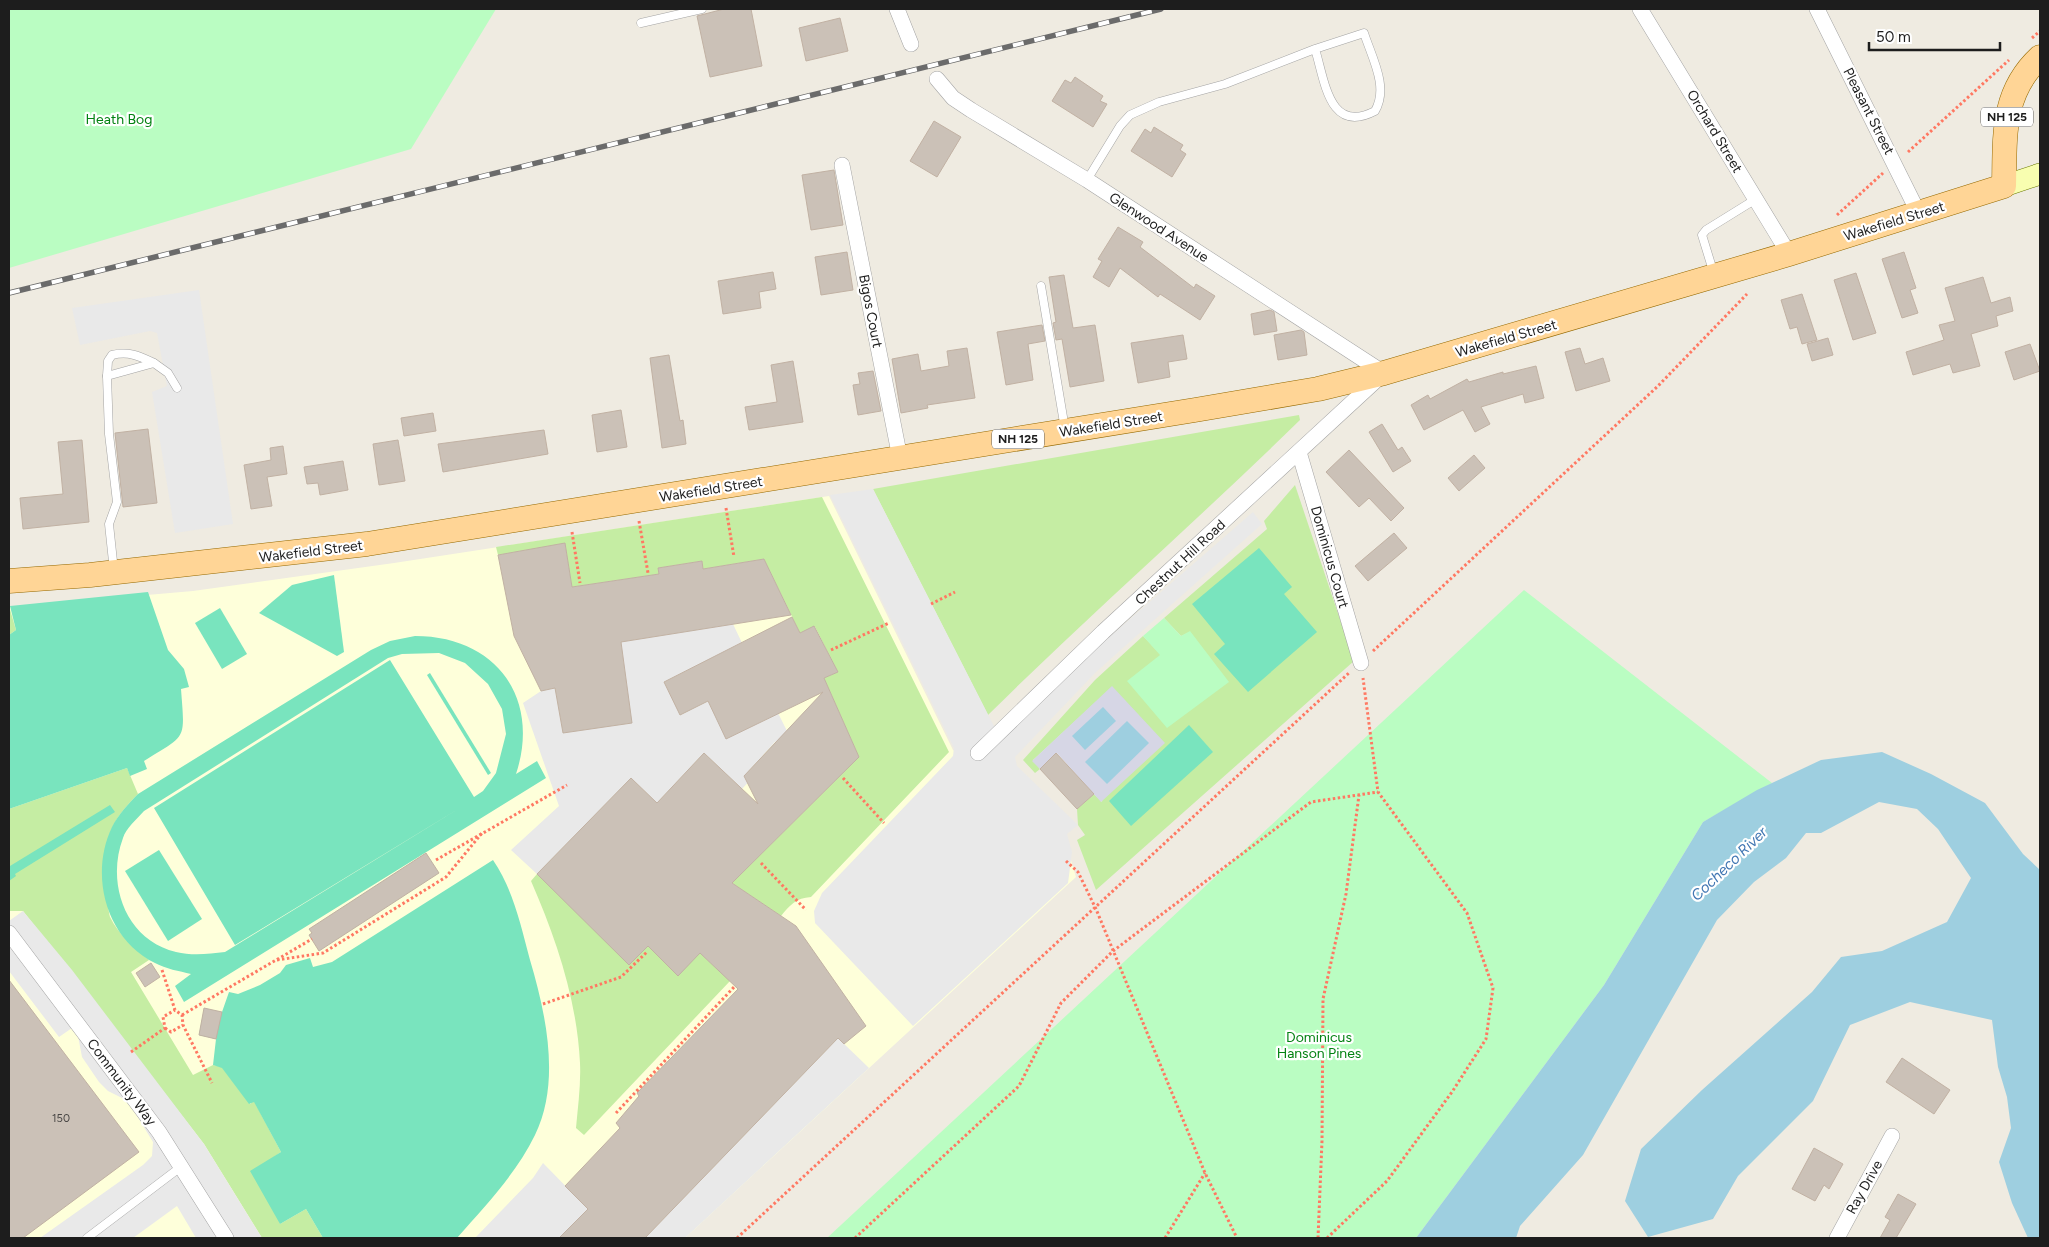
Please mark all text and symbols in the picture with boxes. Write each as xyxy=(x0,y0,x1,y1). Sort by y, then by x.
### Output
scale bar xyxy=(1869,20,2000,52)
text: 50 m xyxy=(1876,28,1911,46)
street label: Pleasant Street xyxy=(1839,65,1898,158)
street label: Orchard Street xyxy=(1683,87,1746,176)
road number: NH 125 xyxy=(1981,108,2033,126)
park label: Heath Bog xyxy=(86,111,152,128)
street label: Glenwood Avenue xyxy=(1106,189,1212,266)
street label: Wakefield Street xyxy=(1842,198,1947,245)
street label: Bigos Court xyxy=(855,273,886,349)
street label: Wakefield Street xyxy=(1454,316,1559,361)
street label: Wakefield Street xyxy=(1058,408,1164,441)
road number: NH 125 xyxy=(992,429,1044,448)
street label: Wakefield Street xyxy=(658,473,764,506)
street label: Dominicus Court xyxy=(1307,504,1352,610)
street label: Chestnut Hill Road xyxy=(1132,516,1229,609)
street label: Wakefield Street xyxy=(258,537,364,566)
water label: Cocheco River xyxy=(1687,823,1771,905)
park label: Dominicus Hanson Pines xyxy=(1277,1029,1361,1062)
street label: Community Way xyxy=(83,1036,160,1130)
house number: 150 xyxy=(52,1112,70,1125)
street label: Ray Drive xyxy=(1843,1157,1886,1217)

